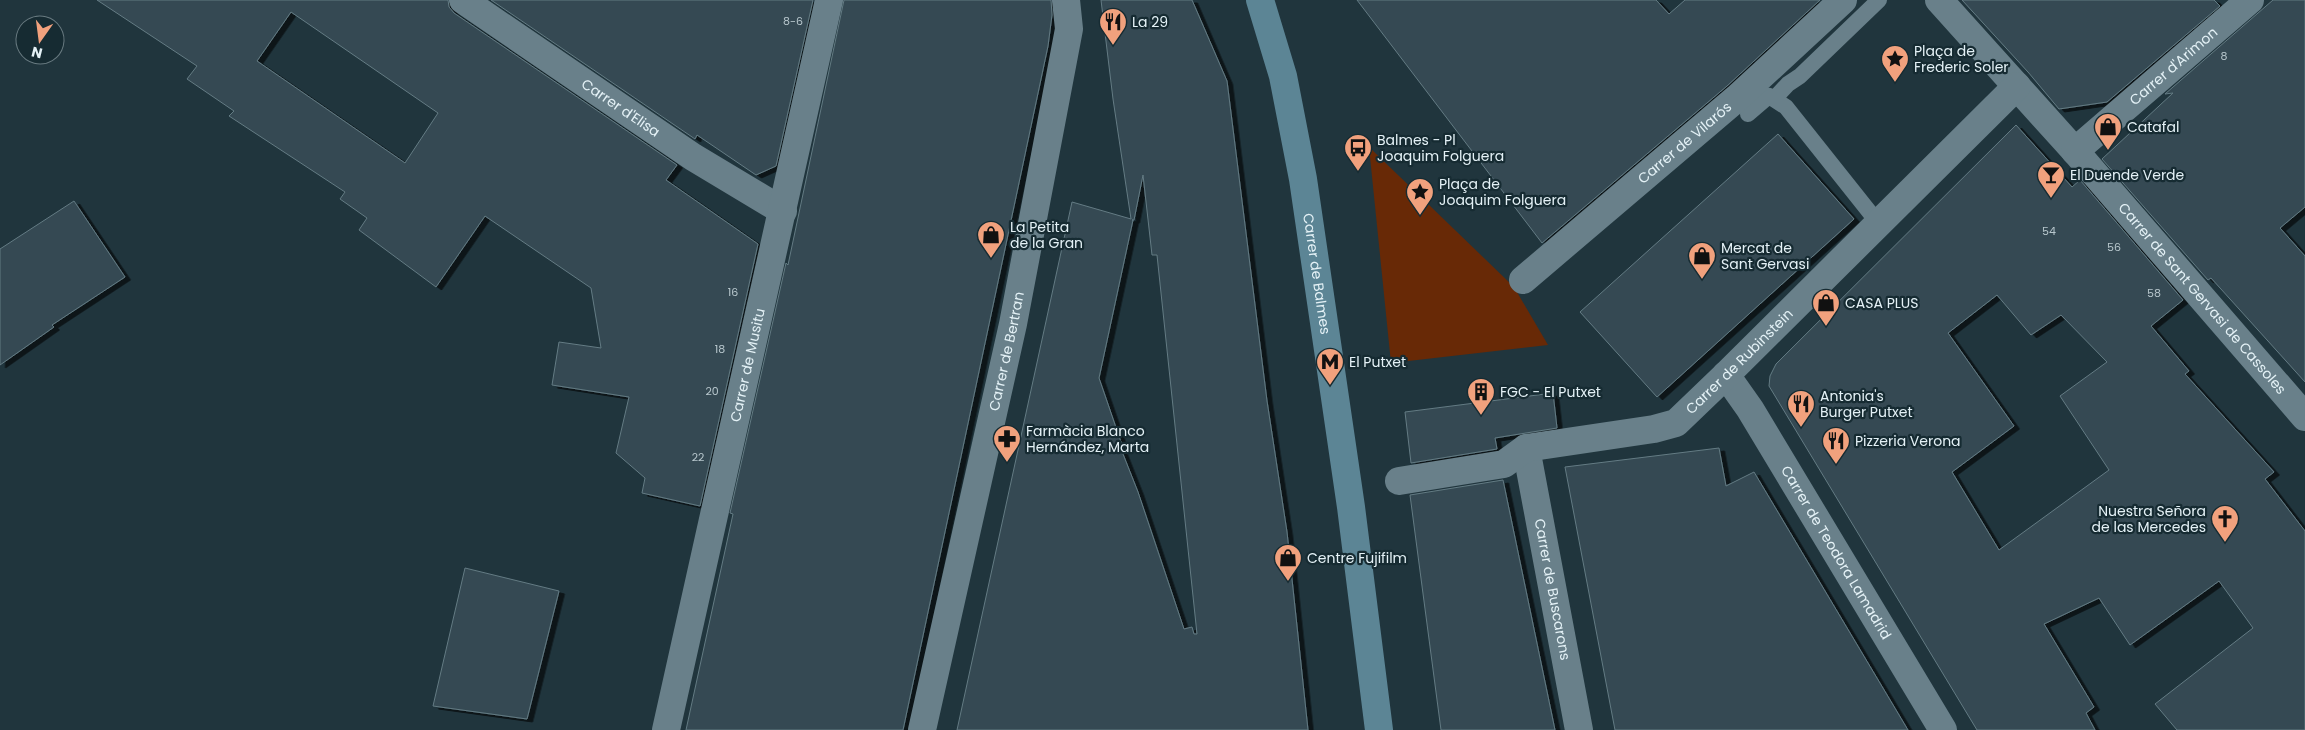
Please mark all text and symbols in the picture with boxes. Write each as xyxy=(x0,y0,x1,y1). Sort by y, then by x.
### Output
restaurant icon: La 29 xyxy=(1098,7,1128,46)
place label: La 29 xyxy=(1132,12,1168,32)
house number: 8-6 xyxy=(783,13,803,29)
north arrow xyxy=(15,15,65,65)
street label: Carrer d'Arimon xyxy=(2125,22,2222,110)
place label: Plaça de Frederic Soler xyxy=(1914,41,2009,77)
text: N xyxy=(29,42,44,64)
place icon: Plaça de Frederic Soler xyxy=(1880,44,1910,83)
house number: 8 xyxy=(2221,48,2228,64)
street label: Carrer d'Elisa xyxy=(578,74,664,142)
street label: Carrer de Vilarós xyxy=(1633,97,1736,188)
shop icon: Catafal xyxy=(2093,112,2123,151)
place label: Catafal xyxy=(2127,117,2179,137)
place label: Balmes - Pl Joaquim Folguera xyxy=(1377,130,1504,166)
bus stop icon: Balmes - Pl Joaquim Folguera xyxy=(1343,133,1373,172)
bar icon: El Duende Verde xyxy=(2036,160,2066,199)
place label: El Duende Verde xyxy=(2070,165,2185,185)
place label: Plaça de Joaquim Folguera xyxy=(1439,174,1566,210)
place icon: Plaça de Joaquim Folguera xyxy=(1405,177,1435,216)
street label: Carrer de Sant Gervasi de Cassoles xyxy=(2114,198,2291,399)
street label: Carrer de Balmes xyxy=(1298,212,1336,336)
place label: La Petita de la Gran xyxy=(1010,217,1083,253)
shop icon: La Petita de la Gran xyxy=(976,220,1006,259)
house number: 54 xyxy=(2042,223,2056,239)
place label: Mercat de Sant Gervasi xyxy=(1721,238,1809,274)
house number: 56 xyxy=(2107,239,2121,255)
shop icon: Mercat de Sant Gervasi xyxy=(1687,241,1717,280)
house number: 16 xyxy=(728,284,738,300)
house number: 58 xyxy=(2147,285,2161,301)
shop icon: CASA PLUS xyxy=(1811,288,1841,327)
street label: Carrer de Bertran xyxy=(984,290,1029,413)
place label: CASA PLUS xyxy=(1845,293,1918,313)
street label: Carrer de Rubinstein xyxy=(1681,304,1797,419)
street label: Carrer de Musitu xyxy=(725,306,770,424)
house number: 18 xyxy=(715,341,725,357)
metro station icon: El Putxet xyxy=(1315,347,1345,386)
place label: El Putxet xyxy=(1349,352,1406,372)
building icon: FGC - El Putxet xyxy=(1466,377,1496,416)
place label: FGC - El Putxet xyxy=(1500,382,1601,402)
house number: 20 xyxy=(705,383,719,399)
place label: Antonia's Burger Putxet xyxy=(1820,386,1913,422)
restaurant icon: Antonia's Burger Putxet xyxy=(1786,389,1816,428)
place label: Farmàcia Blanco Hernández, Marta xyxy=(1026,421,1149,457)
pharmacy icon: Farmàcia Blanco Hernández, Marta xyxy=(992,424,1022,463)
restaurant icon: Pizzeria Verona xyxy=(1821,426,1851,465)
place label: Pizzeria Verona xyxy=(1855,431,1961,451)
house number: 22 xyxy=(692,449,704,465)
street label: Carrer de Teodora Lamadrid xyxy=(1776,462,1896,643)
place label: Nuestra Señora de las Mercedes xyxy=(2092,501,2206,537)
church icon: Nuestra Señora de las Mercedes xyxy=(2210,504,2240,543)
street label: Carrer de Buscarons xyxy=(1530,517,1576,662)
shop icon: Centre Fujifilm xyxy=(1273,543,1303,582)
place label: Centre Fujifilm xyxy=(1307,548,1407,568)

